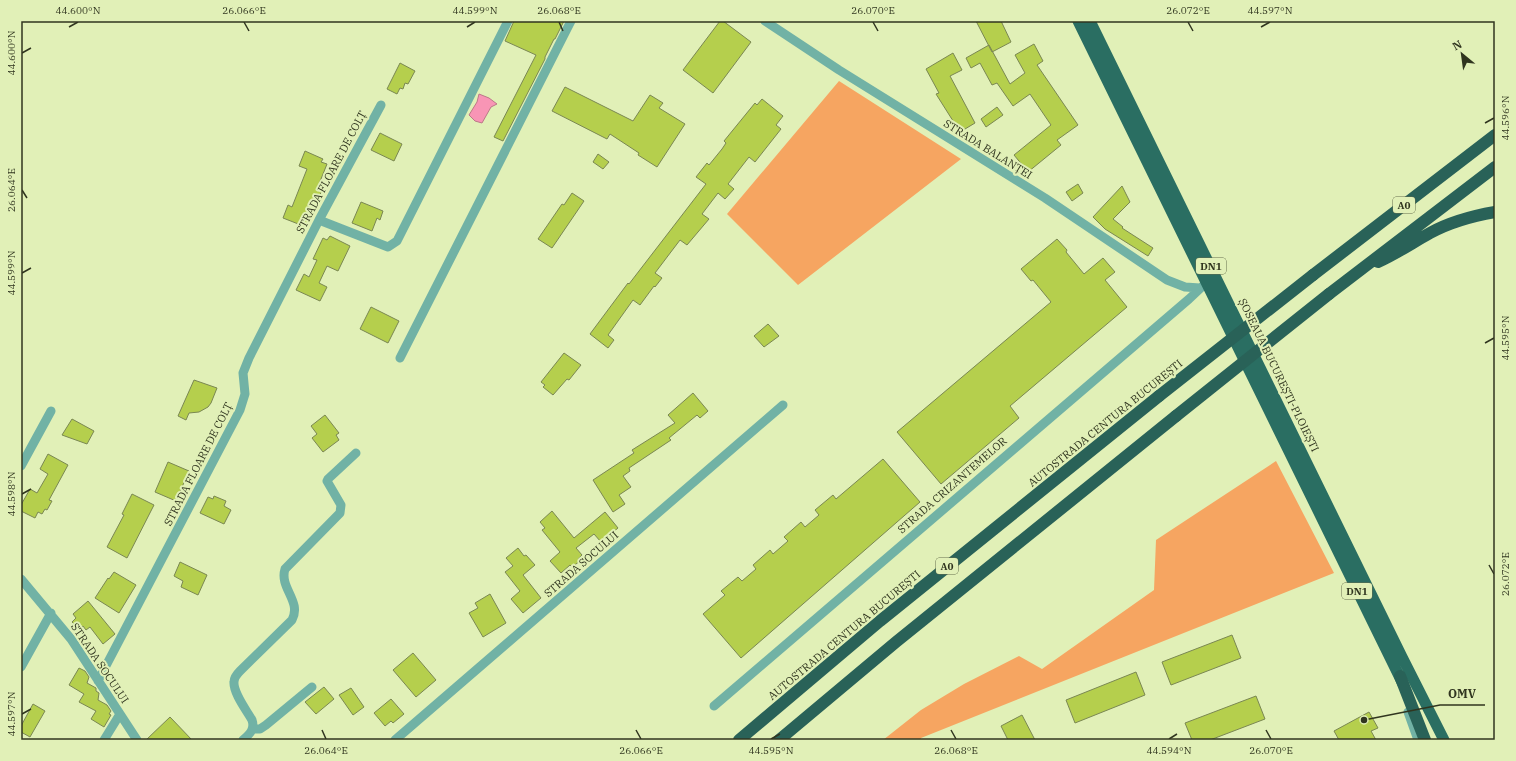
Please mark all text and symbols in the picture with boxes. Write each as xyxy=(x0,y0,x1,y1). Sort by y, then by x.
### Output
text: 44.600°N xyxy=(55,4,101,17)
text: 26.066°E xyxy=(222,4,266,17)
text: 44.599°N xyxy=(452,4,498,17)
text: 26.068°E xyxy=(537,4,581,17)
text: 26.070°E xyxy=(851,4,895,17)
text: 26.072°E xyxy=(1166,4,1210,17)
text: 44.597°N xyxy=(1247,4,1293,17)
text: 44.600°N xyxy=(5,30,18,76)
north arrow xyxy=(1442,34,1482,74)
text: N xyxy=(1450,37,1465,53)
text: 44.596°N xyxy=(1499,95,1512,141)
street label: STRADA FLOARE DE COLȚ xyxy=(293,108,370,236)
street label: STRADA BALANȚEI xyxy=(941,116,1035,183)
text: 26.064°E xyxy=(5,168,18,212)
road number: A0 xyxy=(1393,197,1415,213)
text: 44.599°N xyxy=(5,250,18,296)
road number: DN1 xyxy=(1196,258,1226,274)
street label: ȘOSEAUA BUCUREȘTI-PLOIEȘTI xyxy=(1236,296,1322,454)
text: 44.595°N xyxy=(1499,315,1512,361)
street label: AUTOSTRADA CENTURA BUCUREȘTI xyxy=(1025,356,1185,490)
street label: STRADA FLOARE DE COLȚ xyxy=(161,400,236,529)
street label: STRADA CRIZANTEMELOR xyxy=(895,433,1010,536)
text: 44.598°N xyxy=(5,471,18,517)
street label: STRADA SOCULUI xyxy=(541,528,621,600)
text: 26.072°E xyxy=(1499,552,1512,596)
road number: A0 xyxy=(936,558,958,574)
street label: AUTOSTRADA CENTURA BUCUREȘTI xyxy=(765,567,923,703)
road number: DN1 xyxy=(1342,583,1372,599)
street label: STRADA SOCULUI xyxy=(68,620,132,706)
callout: OMV xyxy=(1440,681,1485,705)
text: OMV xyxy=(1448,686,1477,701)
text: 44.597°N xyxy=(5,691,18,737)
text: 26.064°E xyxy=(304,744,348,757)
text: 26.066°E xyxy=(619,744,663,757)
text: 44.595°N xyxy=(748,744,794,757)
text: 26.068°E xyxy=(934,744,978,757)
text: 44.594°N xyxy=(1146,744,1192,757)
text: 26.070°E xyxy=(1249,744,1293,757)

